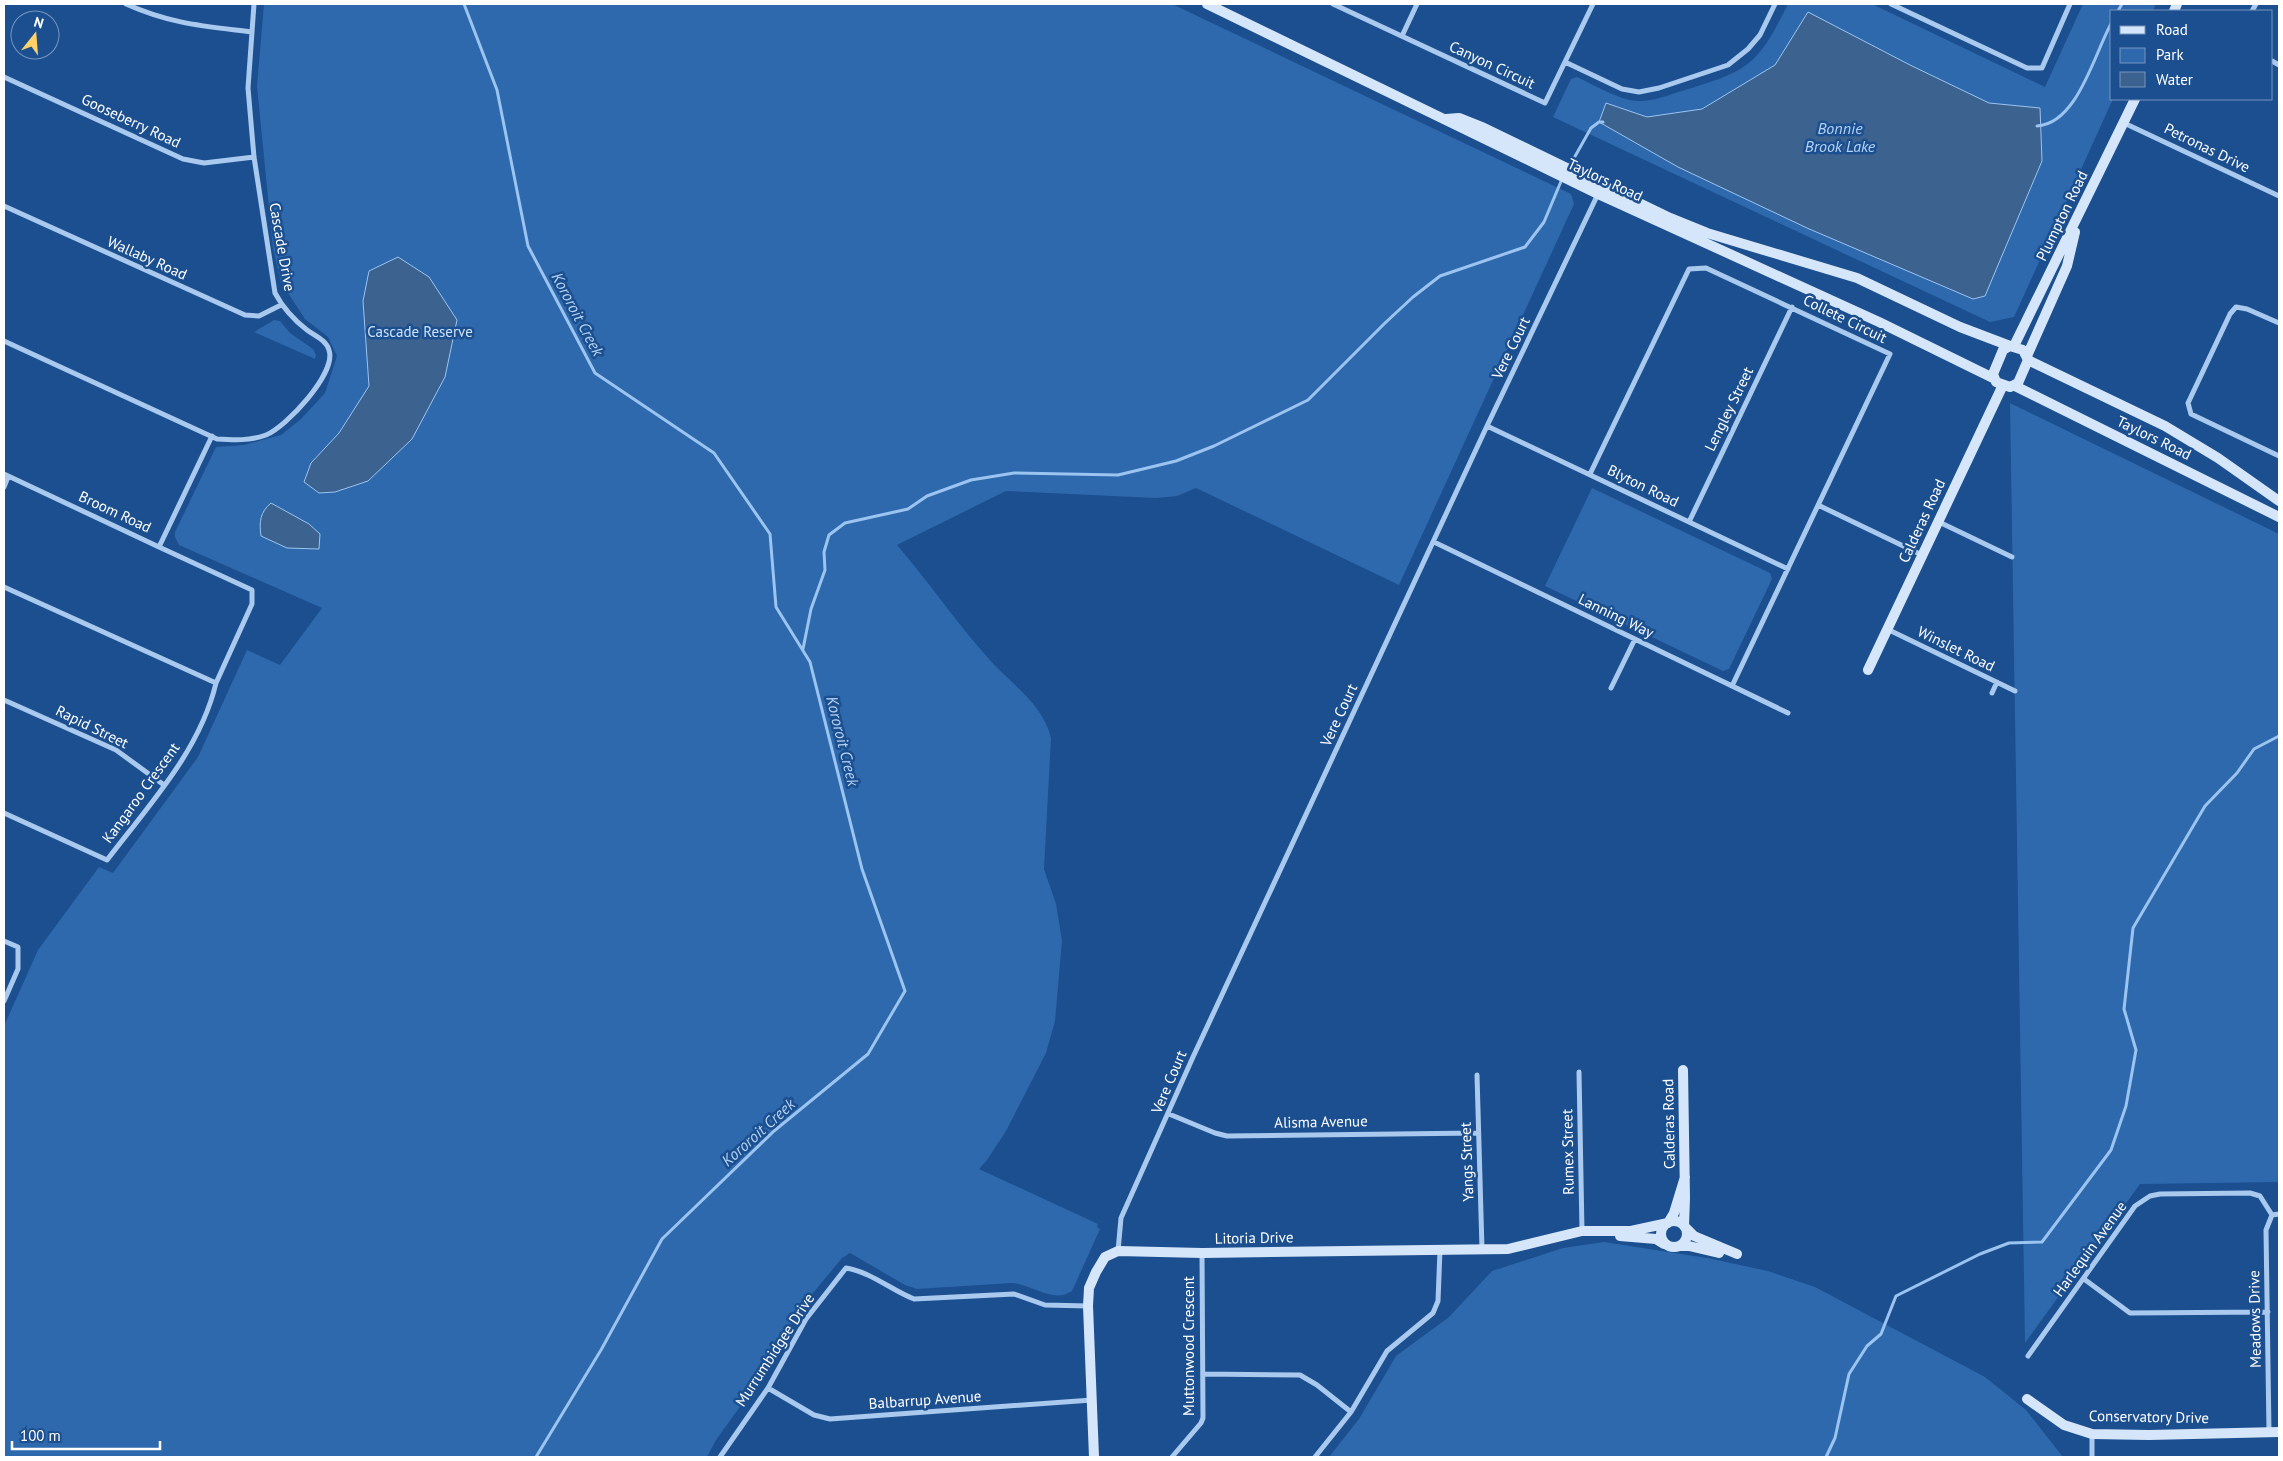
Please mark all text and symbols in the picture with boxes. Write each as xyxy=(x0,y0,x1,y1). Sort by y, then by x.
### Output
north arrow xyxy=(10,10,60,60)
legend xyxy=(2110,10,2273,100)
text: N xyxy=(32,13,46,33)
text: Road xyxy=(2156,20,2188,39)
street label: Canyon Circuit xyxy=(1446,36,1538,93)
text: Park xyxy=(2156,45,2184,64)
text: Water xyxy=(2156,70,2193,89)
street label: Gooseberry Road xyxy=(79,89,184,152)
water label: Bonnie Brook Lake xyxy=(1805,118,1876,156)
street label: Petronas Drive xyxy=(2161,119,2253,177)
street label: Taylors Road xyxy=(1565,154,1646,205)
street label: Plumpton Road xyxy=(2032,168,2092,264)
street label: Cascade Drive xyxy=(265,201,300,293)
street label: Wallaby Road xyxy=(104,231,190,284)
water label: Kororoit Creek xyxy=(548,269,609,360)
street label: Collete Circuit xyxy=(1800,290,1890,347)
street label: Vere Court xyxy=(1487,314,1534,383)
park label: Cascade Reserve xyxy=(367,322,473,341)
street label: Lengley Street xyxy=(1700,364,1757,454)
street label: Taylors Road xyxy=(2114,411,2195,464)
street label: Blyton Road xyxy=(1604,460,1682,511)
street label: Calderas Road xyxy=(1894,476,1949,566)
street label: Broom Road xyxy=(76,486,155,537)
street label: Lanning Way xyxy=(1575,589,1657,642)
street label: Winslet Road xyxy=(1914,622,1998,675)
street label: Vere Court xyxy=(1315,681,1361,750)
water label: Kororoit Creek xyxy=(822,694,864,789)
street label: Rapid Street xyxy=(53,701,132,752)
street label: Kangaroo Crescent xyxy=(98,739,183,847)
street label: Vere Court xyxy=(1146,1047,1190,1117)
street label: Calderas Road xyxy=(1658,1079,1679,1169)
water label: Kororoit Creek xyxy=(717,1093,799,1170)
street label: Rumex Street xyxy=(1557,1109,1578,1195)
street label: Alisma Avenue xyxy=(1274,1111,1368,1132)
street label: Yangs Street xyxy=(1456,1122,1477,1202)
street label: Harlequin Avenue xyxy=(2049,1197,2131,1300)
street label: Litoria Drive xyxy=(1214,1227,1294,1248)
street label: Meadows Drive xyxy=(2244,1270,2265,1368)
street label: Muttonwood Crescent xyxy=(1179,1276,1198,1416)
street label: Murrumbidgee Drive xyxy=(731,1289,818,1410)
street label: Balbarrup Avenue xyxy=(868,1386,982,1413)
street label: Conservatory Drive xyxy=(2089,1406,2209,1427)
scale bar xyxy=(12,1418,160,1450)
text: 100 m xyxy=(20,1426,61,1445)

